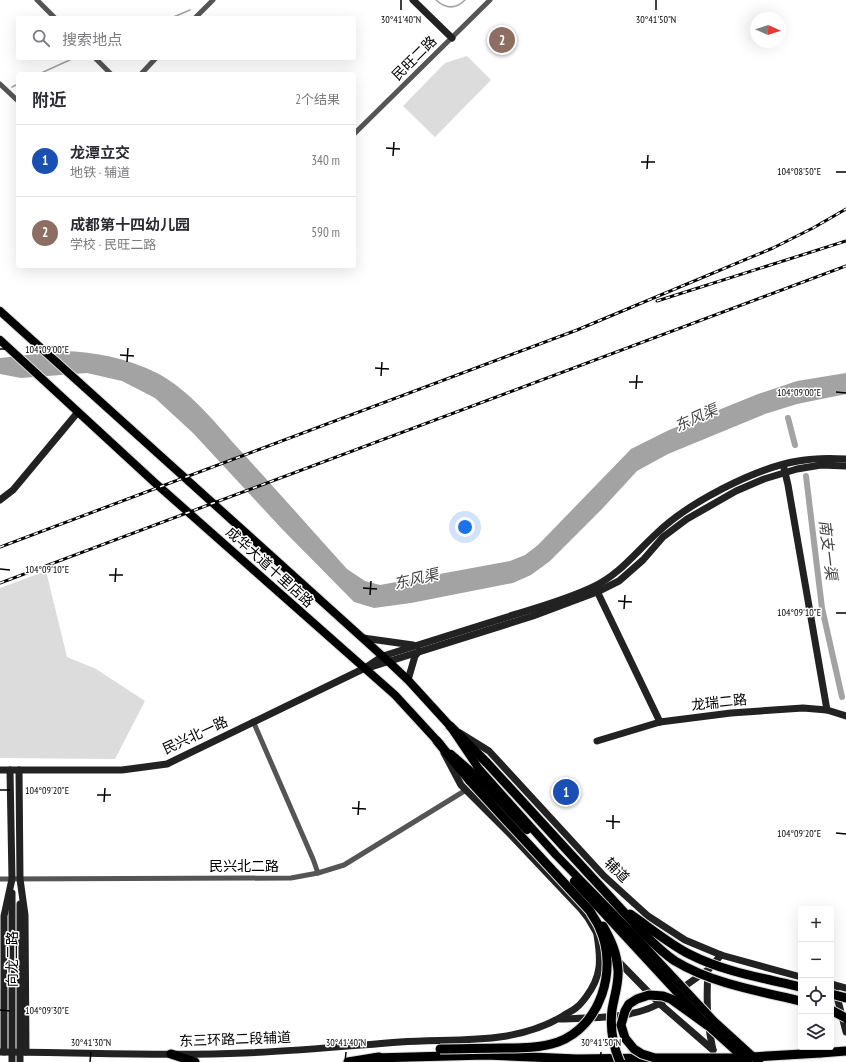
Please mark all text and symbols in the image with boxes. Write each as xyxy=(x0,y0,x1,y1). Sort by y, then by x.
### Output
north arrow xyxy=(750,12,786,48)
text: 30°41'40"N xyxy=(381,13,421,26)
text: 30°41'50"N xyxy=(636,13,676,26)
search box xyxy=(16,16,356,60)
pin: 2 xyxy=(489,25,515,55)
icon: search xyxy=(30,27,52,49)
text: 搜索地点 xyxy=(62,30,122,49)
street label: 民旺二路 xyxy=(388,32,440,84)
text: 附近 xyxy=(32,89,66,111)
text: 2个结果 xyxy=(295,91,340,108)
text: 龙潭立交 xyxy=(70,143,130,162)
text: 1 xyxy=(42,152,48,169)
text: 340 m xyxy=(311,152,340,169)
text: 地铁 · 辅道 xyxy=(70,164,130,181)
text: 104°08'50"E xyxy=(777,165,821,178)
text: 成都第十四幼儿园 xyxy=(70,215,190,234)
text: 2 xyxy=(42,224,48,241)
text: 590 m xyxy=(311,224,340,241)
text: 学校 · 民旺二路 xyxy=(70,236,156,253)
text: 104°09'00"E xyxy=(25,343,69,356)
text: 104°09'00"E xyxy=(777,386,821,399)
water label: 东风渠 xyxy=(671,399,722,435)
your location xyxy=(455,517,475,537)
water label: 南支一渠 xyxy=(815,519,842,583)
street label: 成华大道十里店路 xyxy=(222,523,318,611)
text: 104°09'10"E xyxy=(25,563,69,576)
water label: 东风渠 xyxy=(392,564,442,593)
text: 104°09'10"E xyxy=(777,606,821,619)
street label: 龙瑞二路 xyxy=(690,690,748,714)
street label: 民兴北一路 xyxy=(159,712,231,758)
pin: 1 xyxy=(553,777,579,807)
text: 104°09'20"E xyxy=(25,784,69,797)
text: 104°09'20"E xyxy=(777,827,821,840)
street label: 辅道 xyxy=(601,854,633,886)
street label: 民兴北二路 xyxy=(209,857,279,875)
map controls xyxy=(798,906,834,1050)
button: + xyxy=(798,906,834,942)
street label: 向龙二路 xyxy=(3,931,21,987)
button: − xyxy=(798,942,834,978)
button: locate xyxy=(798,978,834,1014)
text: 104°09'30"E xyxy=(25,1004,69,1017)
button: layers xyxy=(798,1014,834,1050)
street label: 东三环路二段辅道 xyxy=(179,1028,291,1050)
text: 30°41'30"N xyxy=(71,1036,111,1049)
text: 30°41'40"N xyxy=(326,1036,366,1049)
text: 30°41'50"N xyxy=(581,1036,621,1049)

